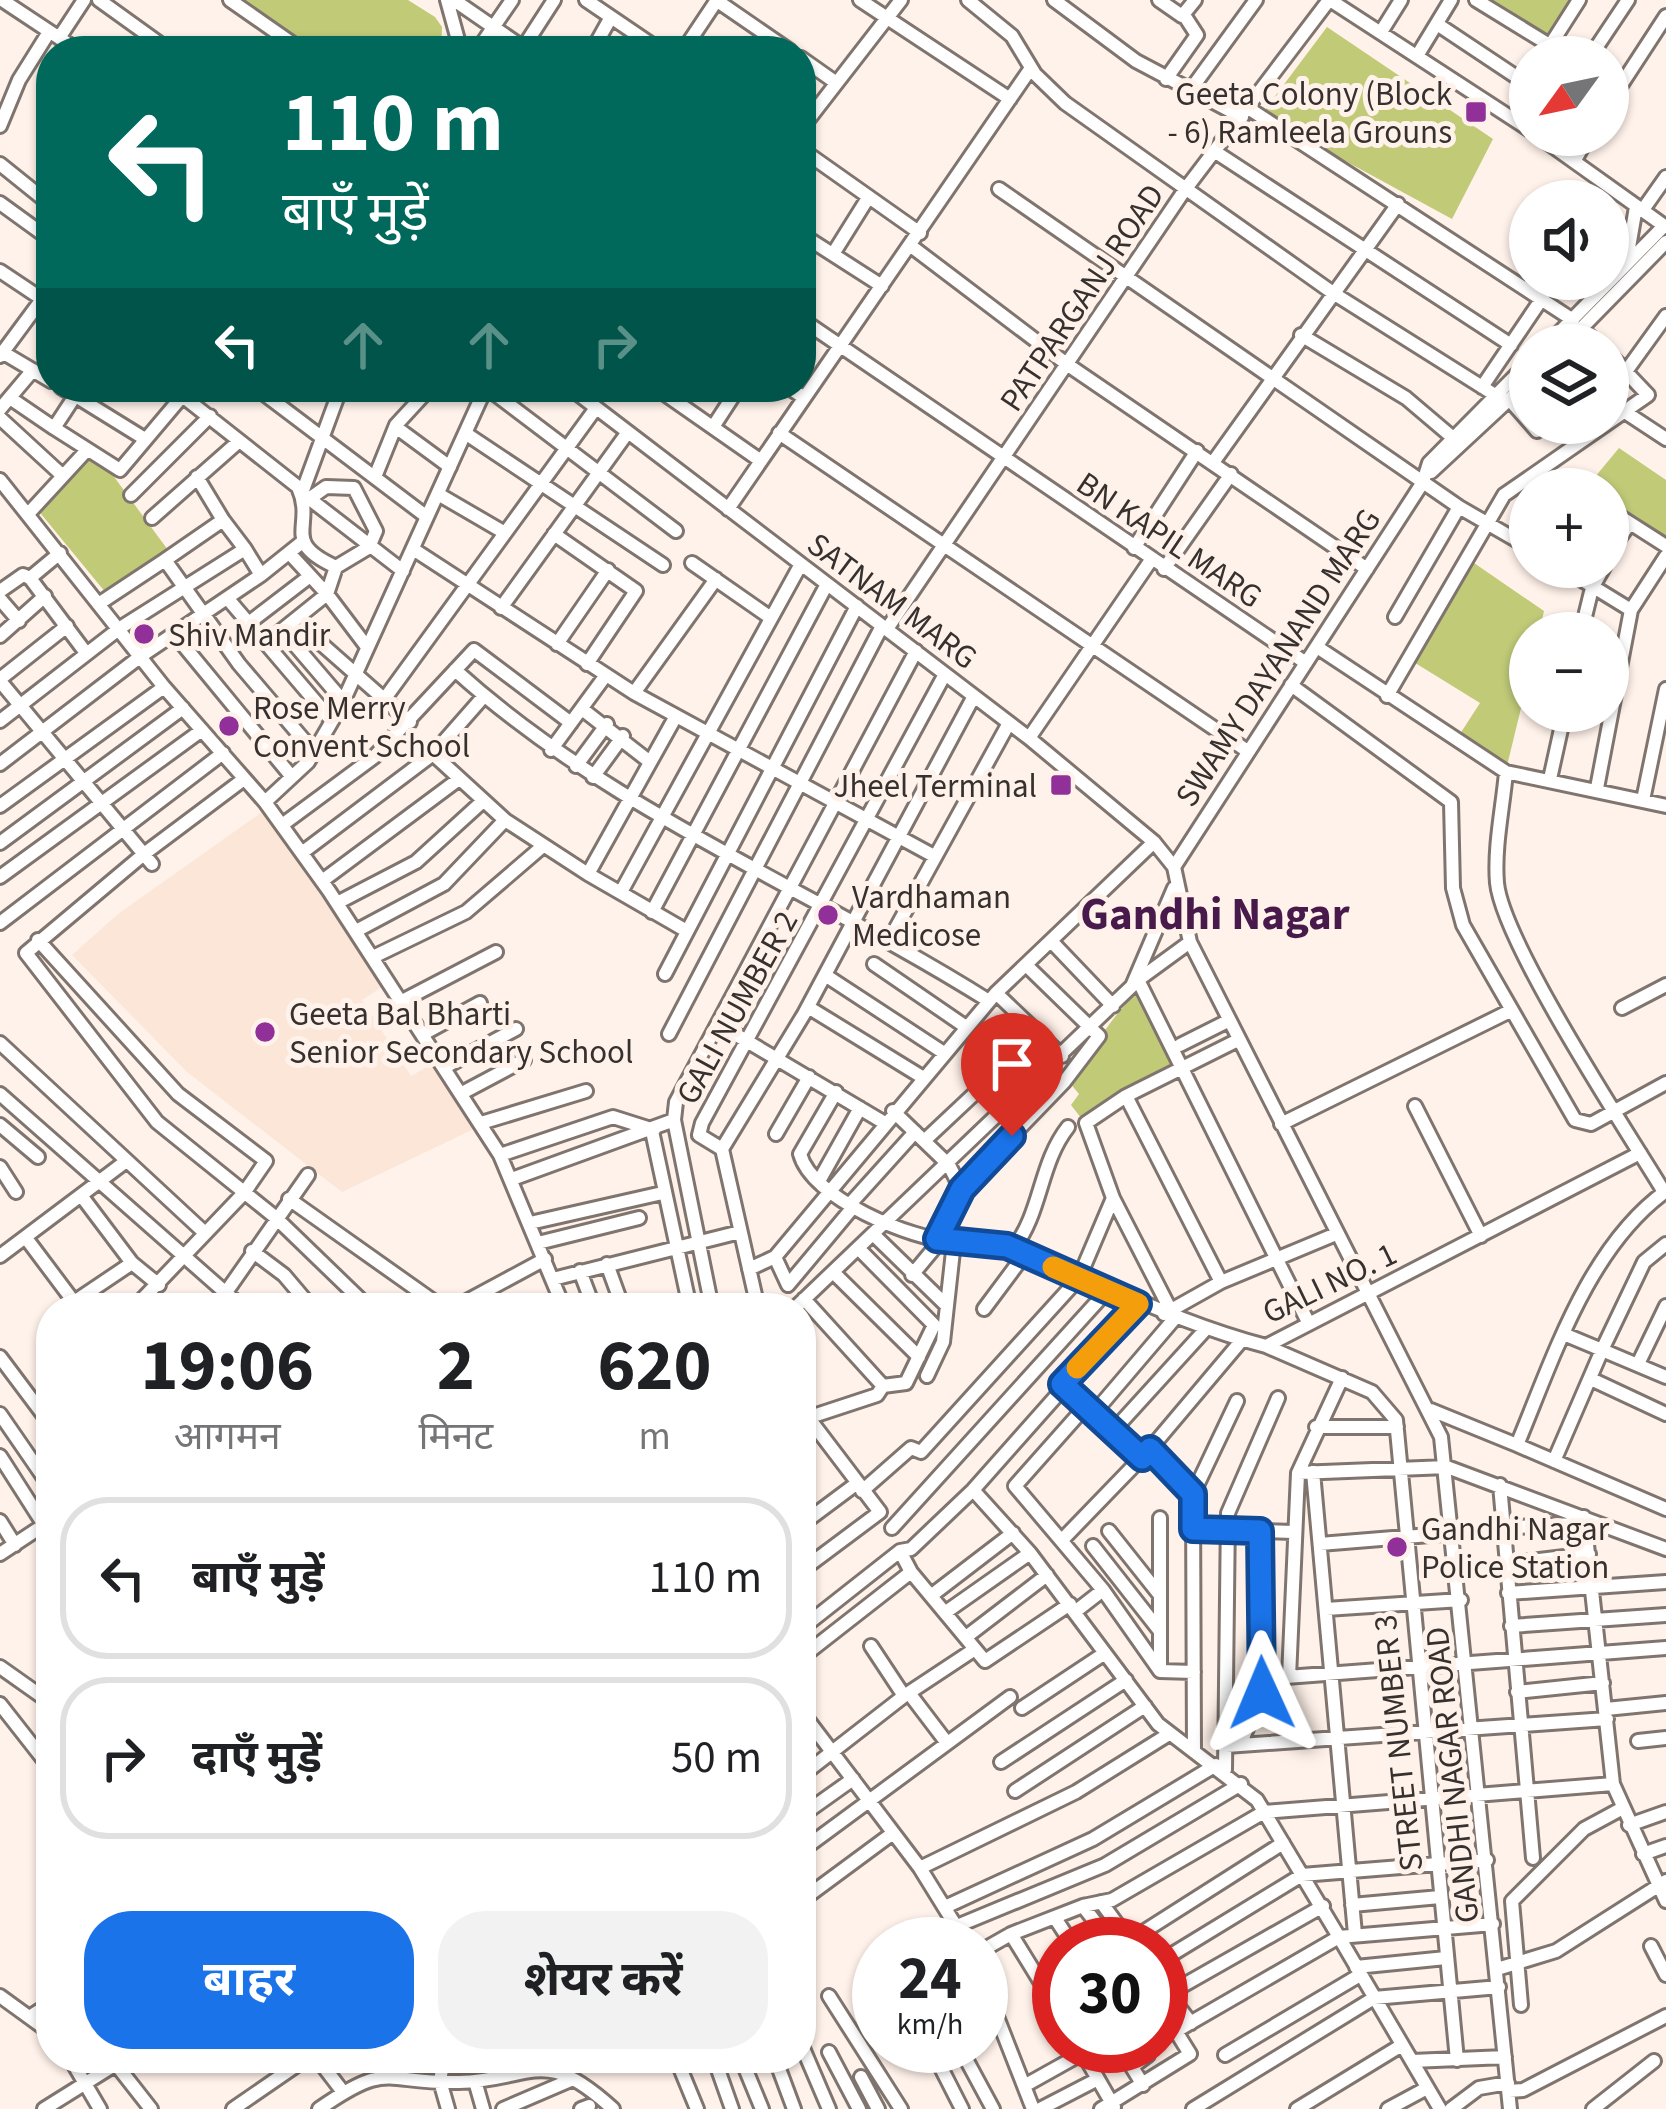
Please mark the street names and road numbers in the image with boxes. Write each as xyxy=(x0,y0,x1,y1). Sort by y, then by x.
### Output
street label: PATPARGANJ ROAD xyxy=(989,175,1176,421)
street label: BN KAPIL MARG xyxy=(1067,461,1271,620)
street label: SWAMY DAYANAND MARG xyxy=(1164,500,1392,816)
street label: SATNAM MARG xyxy=(797,522,987,681)
street label: GALI NUMBER 2 xyxy=(665,902,810,1113)
street label: GALI NO. 1 xyxy=(1255,1231,1405,1336)
street label: STREET NUMBER 3 xyxy=(1362,1612,1435,1873)
street label: GANDHI NAGAR ROAD xyxy=(1414,1624,1491,1925)

